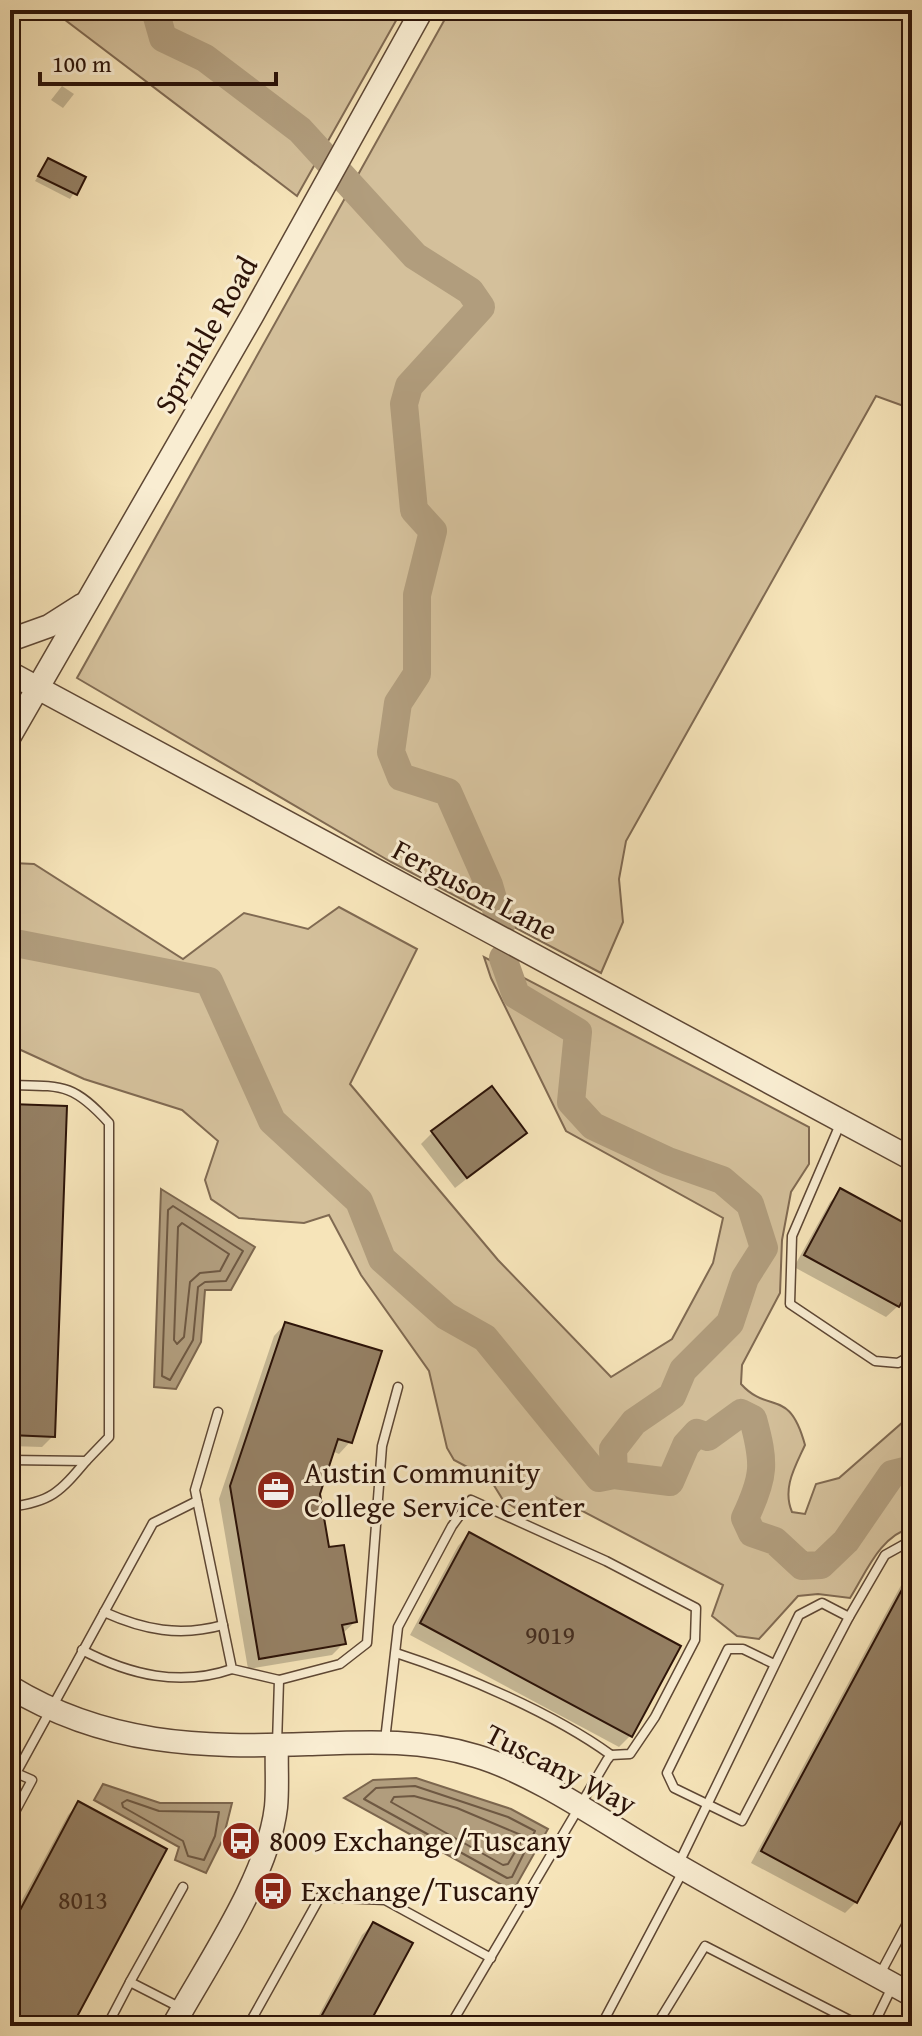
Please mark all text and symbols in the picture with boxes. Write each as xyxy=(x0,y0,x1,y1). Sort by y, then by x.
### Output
scale bar xyxy=(40,36,276,86)
text: 100 m xyxy=(52,46,112,81)
street label: Sprinkle Road xyxy=(142,247,268,422)
street label: Ferguson Lane xyxy=(385,827,566,951)
place label: Austin Community College Service Center xyxy=(304,1450,585,1528)
office icon: Austin Community College Service Center xyxy=(255,1469,297,1511)
house number: 9019 xyxy=(525,1615,575,1654)
street label: Tuscany Way xyxy=(478,1711,645,1825)
place label: 8009 Exchange/Tuscany xyxy=(269,1818,572,1862)
bus stop icon: 8009 Exchange/Tuscany xyxy=(220,1820,262,1862)
place label: Exchange/Tuscany xyxy=(301,1868,540,1912)
bus stop icon: Exchange/Tuscany xyxy=(252,1870,294,1912)
house number: 8013 xyxy=(58,1880,108,1919)

